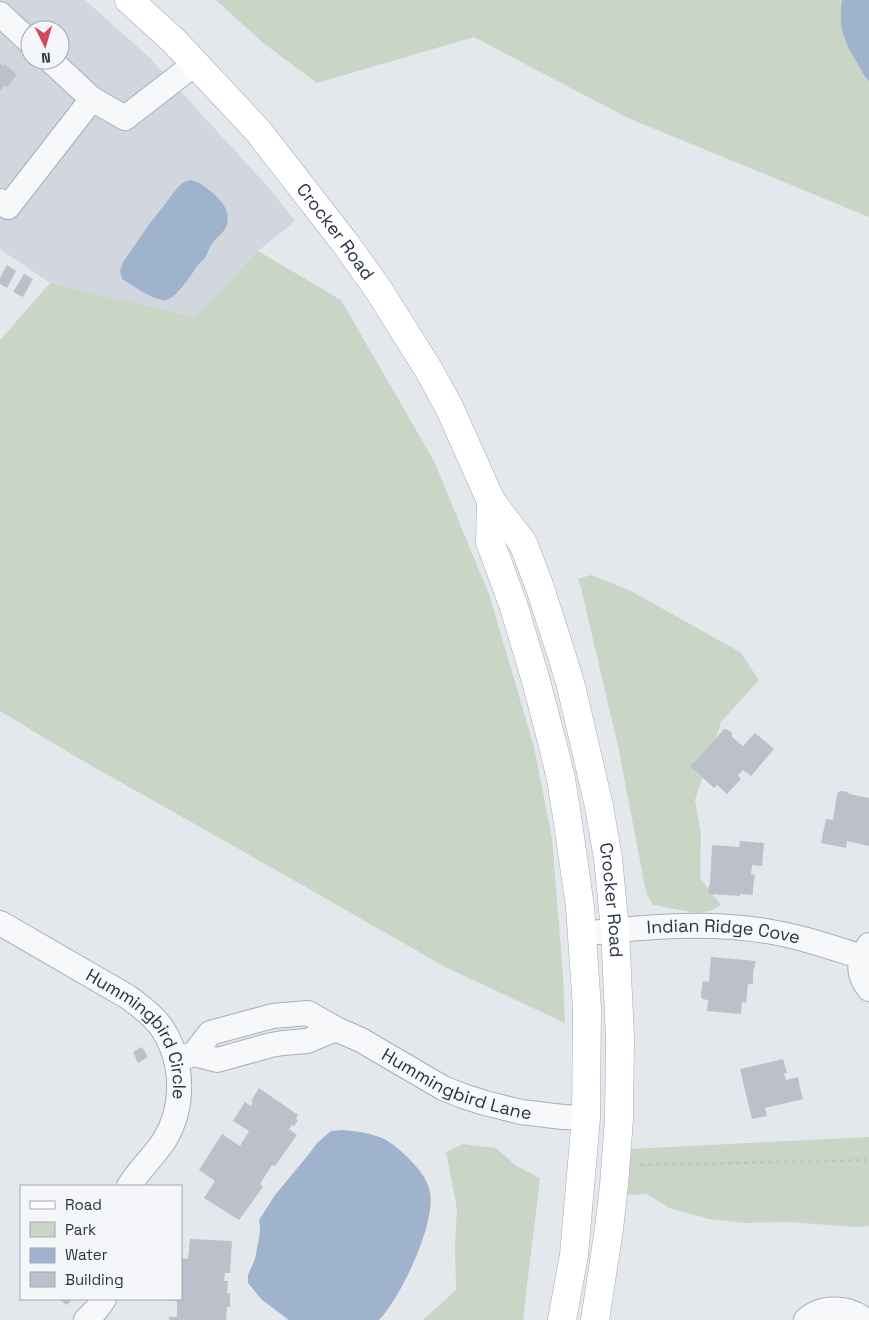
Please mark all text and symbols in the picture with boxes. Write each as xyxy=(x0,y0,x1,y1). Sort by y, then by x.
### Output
north arrow xyxy=(20,20,70,70)
text: N xyxy=(41,49,52,67)
street label: Crocker Road xyxy=(292,178,380,284)
street label: Crocker Road xyxy=(595,841,628,958)
street label: Indian Ridge Cove xyxy=(646,914,803,949)
street label: Hummingbird Circle xyxy=(82,963,191,1100)
street label: Hummingbird Lane xyxy=(378,1043,533,1124)
legend xyxy=(20,1185,182,1300)
text: Road xyxy=(65,1195,102,1214)
text: Park xyxy=(65,1220,96,1239)
text: Water xyxy=(65,1245,108,1264)
text: Building xyxy=(65,1270,124,1289)

